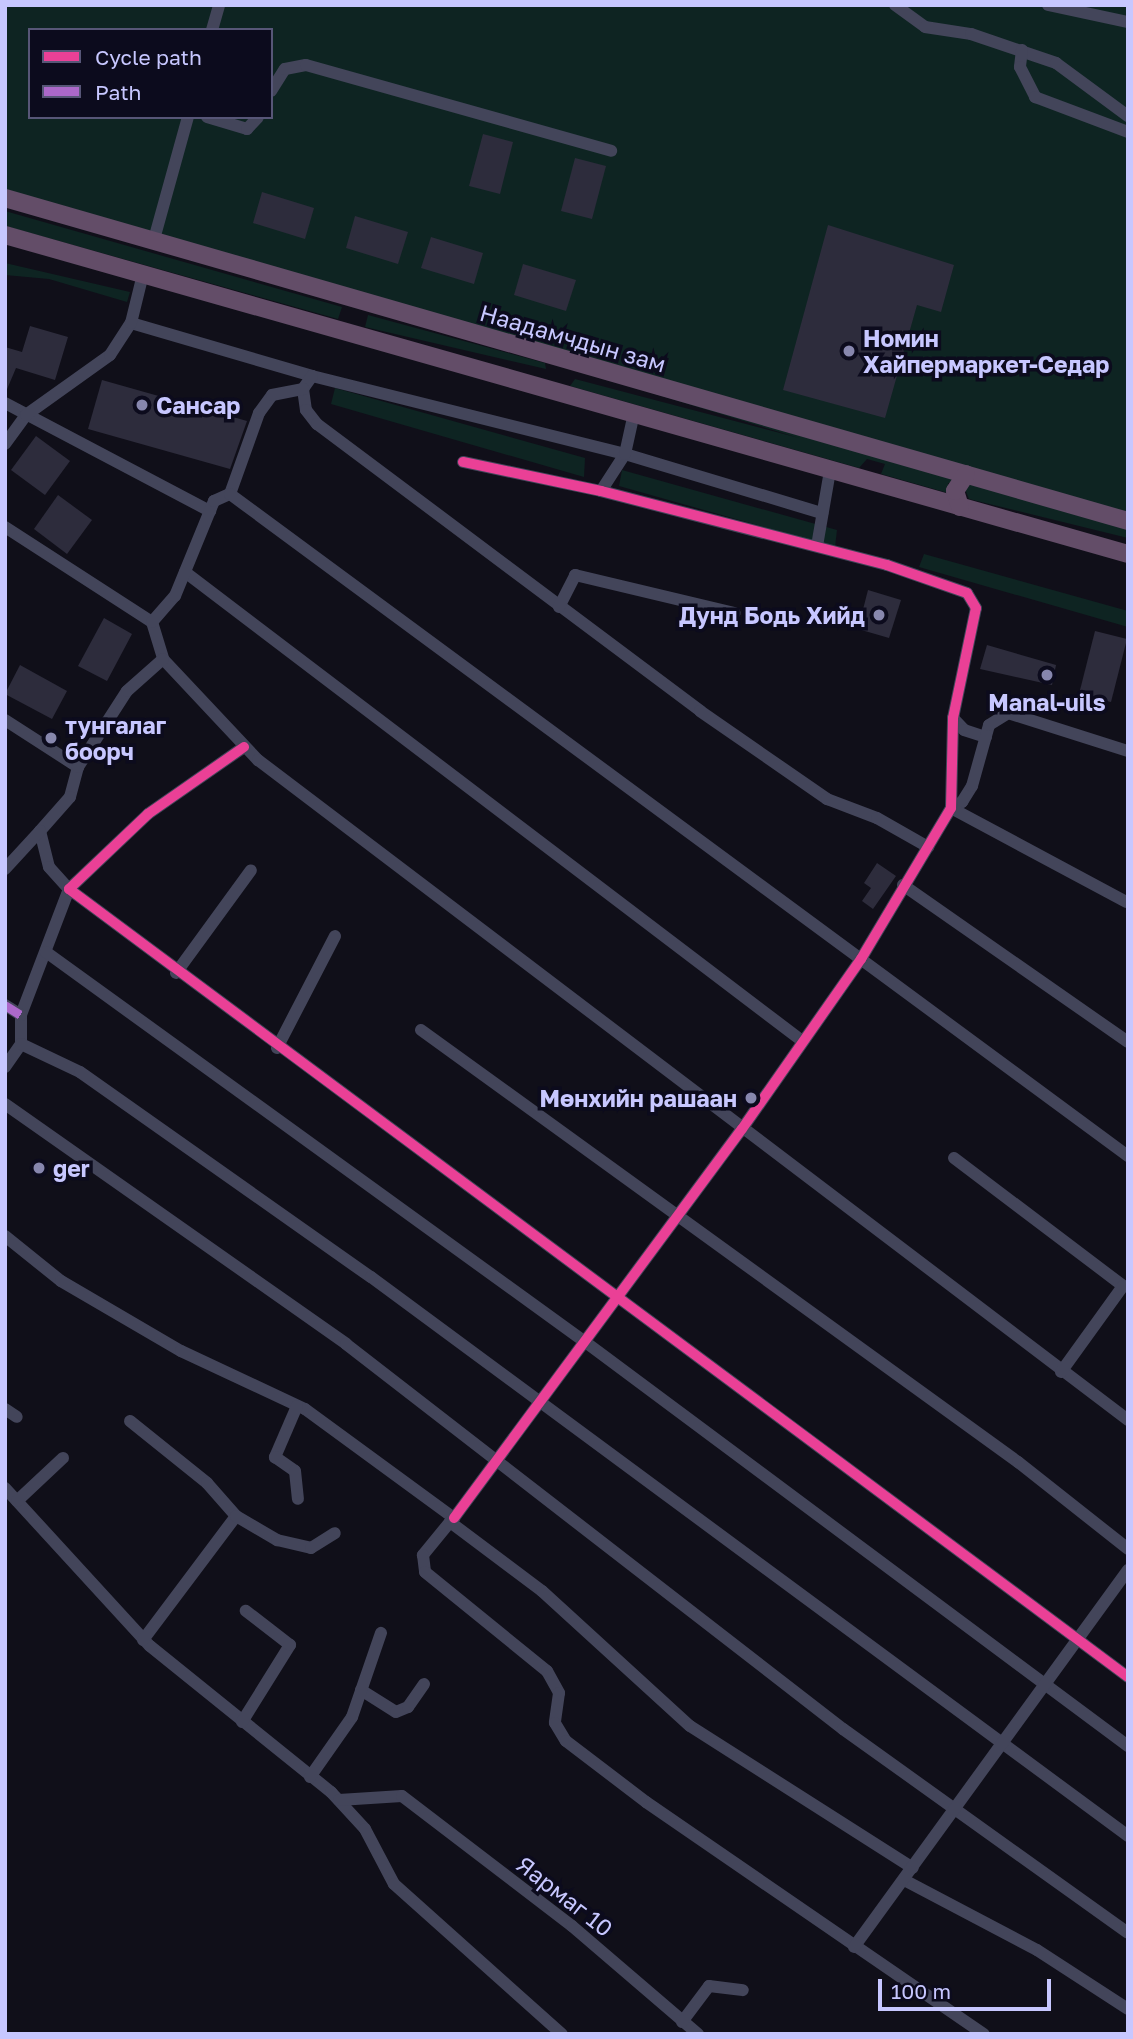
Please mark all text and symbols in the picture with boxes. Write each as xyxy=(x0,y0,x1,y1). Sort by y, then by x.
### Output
legend xyxy=(28,28,273,119)
text: Cycle path xyxy=(95,44,202,70)
text: Path xyxy=(95,79,142,105)
street label: Наадамчдын зам xyxy=(477,298,669,378)
place label: Номин Хайпермаркет-Седар xyxy=(863,324,1109,378)
marker: Номин Хайпермаркет-Седар xyxy=(841,343,857,359)
place label: Сансар xyxy=(156,391,240,419)
marker: Сансар xyxy=(134,397,150,413)
place label: Дунд Бодь Хийд xyxy=(679,601,865,629)
marker: Дунд Бодь Хийд xyxy=(871,607,887,623)
marker: Manal-uils xyxy=(1037,665,1057,685)
place label: Manal-uils xyxy=(988,688,1106,716)
place label: тунгалаг боорч xyxy=(65,711,166,765)
marker: тунгалаг боорч xyxy=(43,730,59,746)
place label: Мөнхийн рашаан xyxy=(540,1084,737,1112)
marker: Мөнхийн рашаан xyxy=(743,1090,759,1106)
place label: ger xyxy=(53,1154,90,1182)
marker: ger xyxy=(31,1160,47,1176)
street label: Яармаг 10 xyxy=(512,1850,618,1942)
scale bar xyxy=(881,1966,1054,2010)
text: 100 m xyxy=(891,1978,951,2004)

